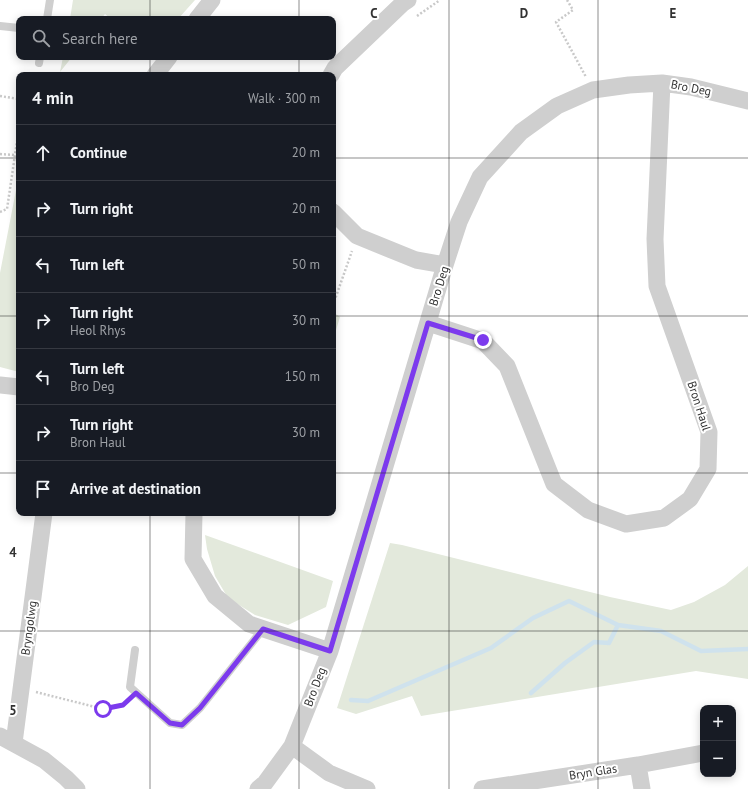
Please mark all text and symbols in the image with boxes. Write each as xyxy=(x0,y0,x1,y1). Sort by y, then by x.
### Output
text: C xyxy=(370,5,378,22)
text: D xyxy=(520,5,528,22)
text: E xyxy=(670,5,677,22)
search box xyxy=(16,16,336,60)
icon: search xyxy=(30,27,52,49)
text: Search here xyxy=(62,29,138,48)
street label: Bro Deg xyxy=(670,76,713,99)
text: 4 min xyxy=(32,87,73,109)
text: Walk · 300 m xyxy=(248,90,320,107)
icon: ahead xyxy=(32,142,54,164)
text: Continue xyxy=(70,143,127,162)
text: 20 m xyxy=(292,144,320,161)
icon: right xyxy=(32,198,54,220)
text: Turn right xyxy=(70,199,133,218)
text: 20 m xyxy=(292,200,320,217)
icon: left xyxy=(32,254,54,276)
text: Turn left xyxy=(70,255,124,274)
text: 50 m xyxy=(292,256,320,273)
street label: Bro Deg xyxy=(425,264,452,308)
text: Turn right xyxy=(70,303,133,322)
icon: right xyxy=(32,310,54,332)
text: 30 m xyxy=(292,312,320,329)
text: Heol Rhys xyxy=(70,322,126,339)
route end xyxy=(474,331,492,349)
text: Turn left xyxy=(70,359,124,378)
icon: left xyxy=(32,366,54,388)
text: 150 m xyxy=(285,368,320,385)
text: Bro Deg xyxy=(70,378,114,395)
street label: Bron Haul xyxy=(684,379,715,433)
text: Turn right xyxy=(70,415,133,434)
icon: right xyxy=(32,422,54,444)
text: 30 m xyxy=(292,424,320,441)
text: Bron Haul xyxy=(70,434,126,451)
icon: arrive xyxy=(32,478,54,500)
text: Arrive at destination xyxy=(70,479,201,498)
text: 4 xyxy=(9,544,17,561)
street label: Bryngolwg xyxy=(17,600,40,656)
street label: Bro Deg xyxy=(300,665,329,709)
route start xyxy=(94,700,112,718)
text: 5 xyxy=(9,702,17,719)
map controls xyxy=(700,705,736,777)
button: + xyxy=(700,705,736,741)
button: − xyxy=(700,741,736,777)
street label: Bryn Glas xyxy=(568,760,618,783)

